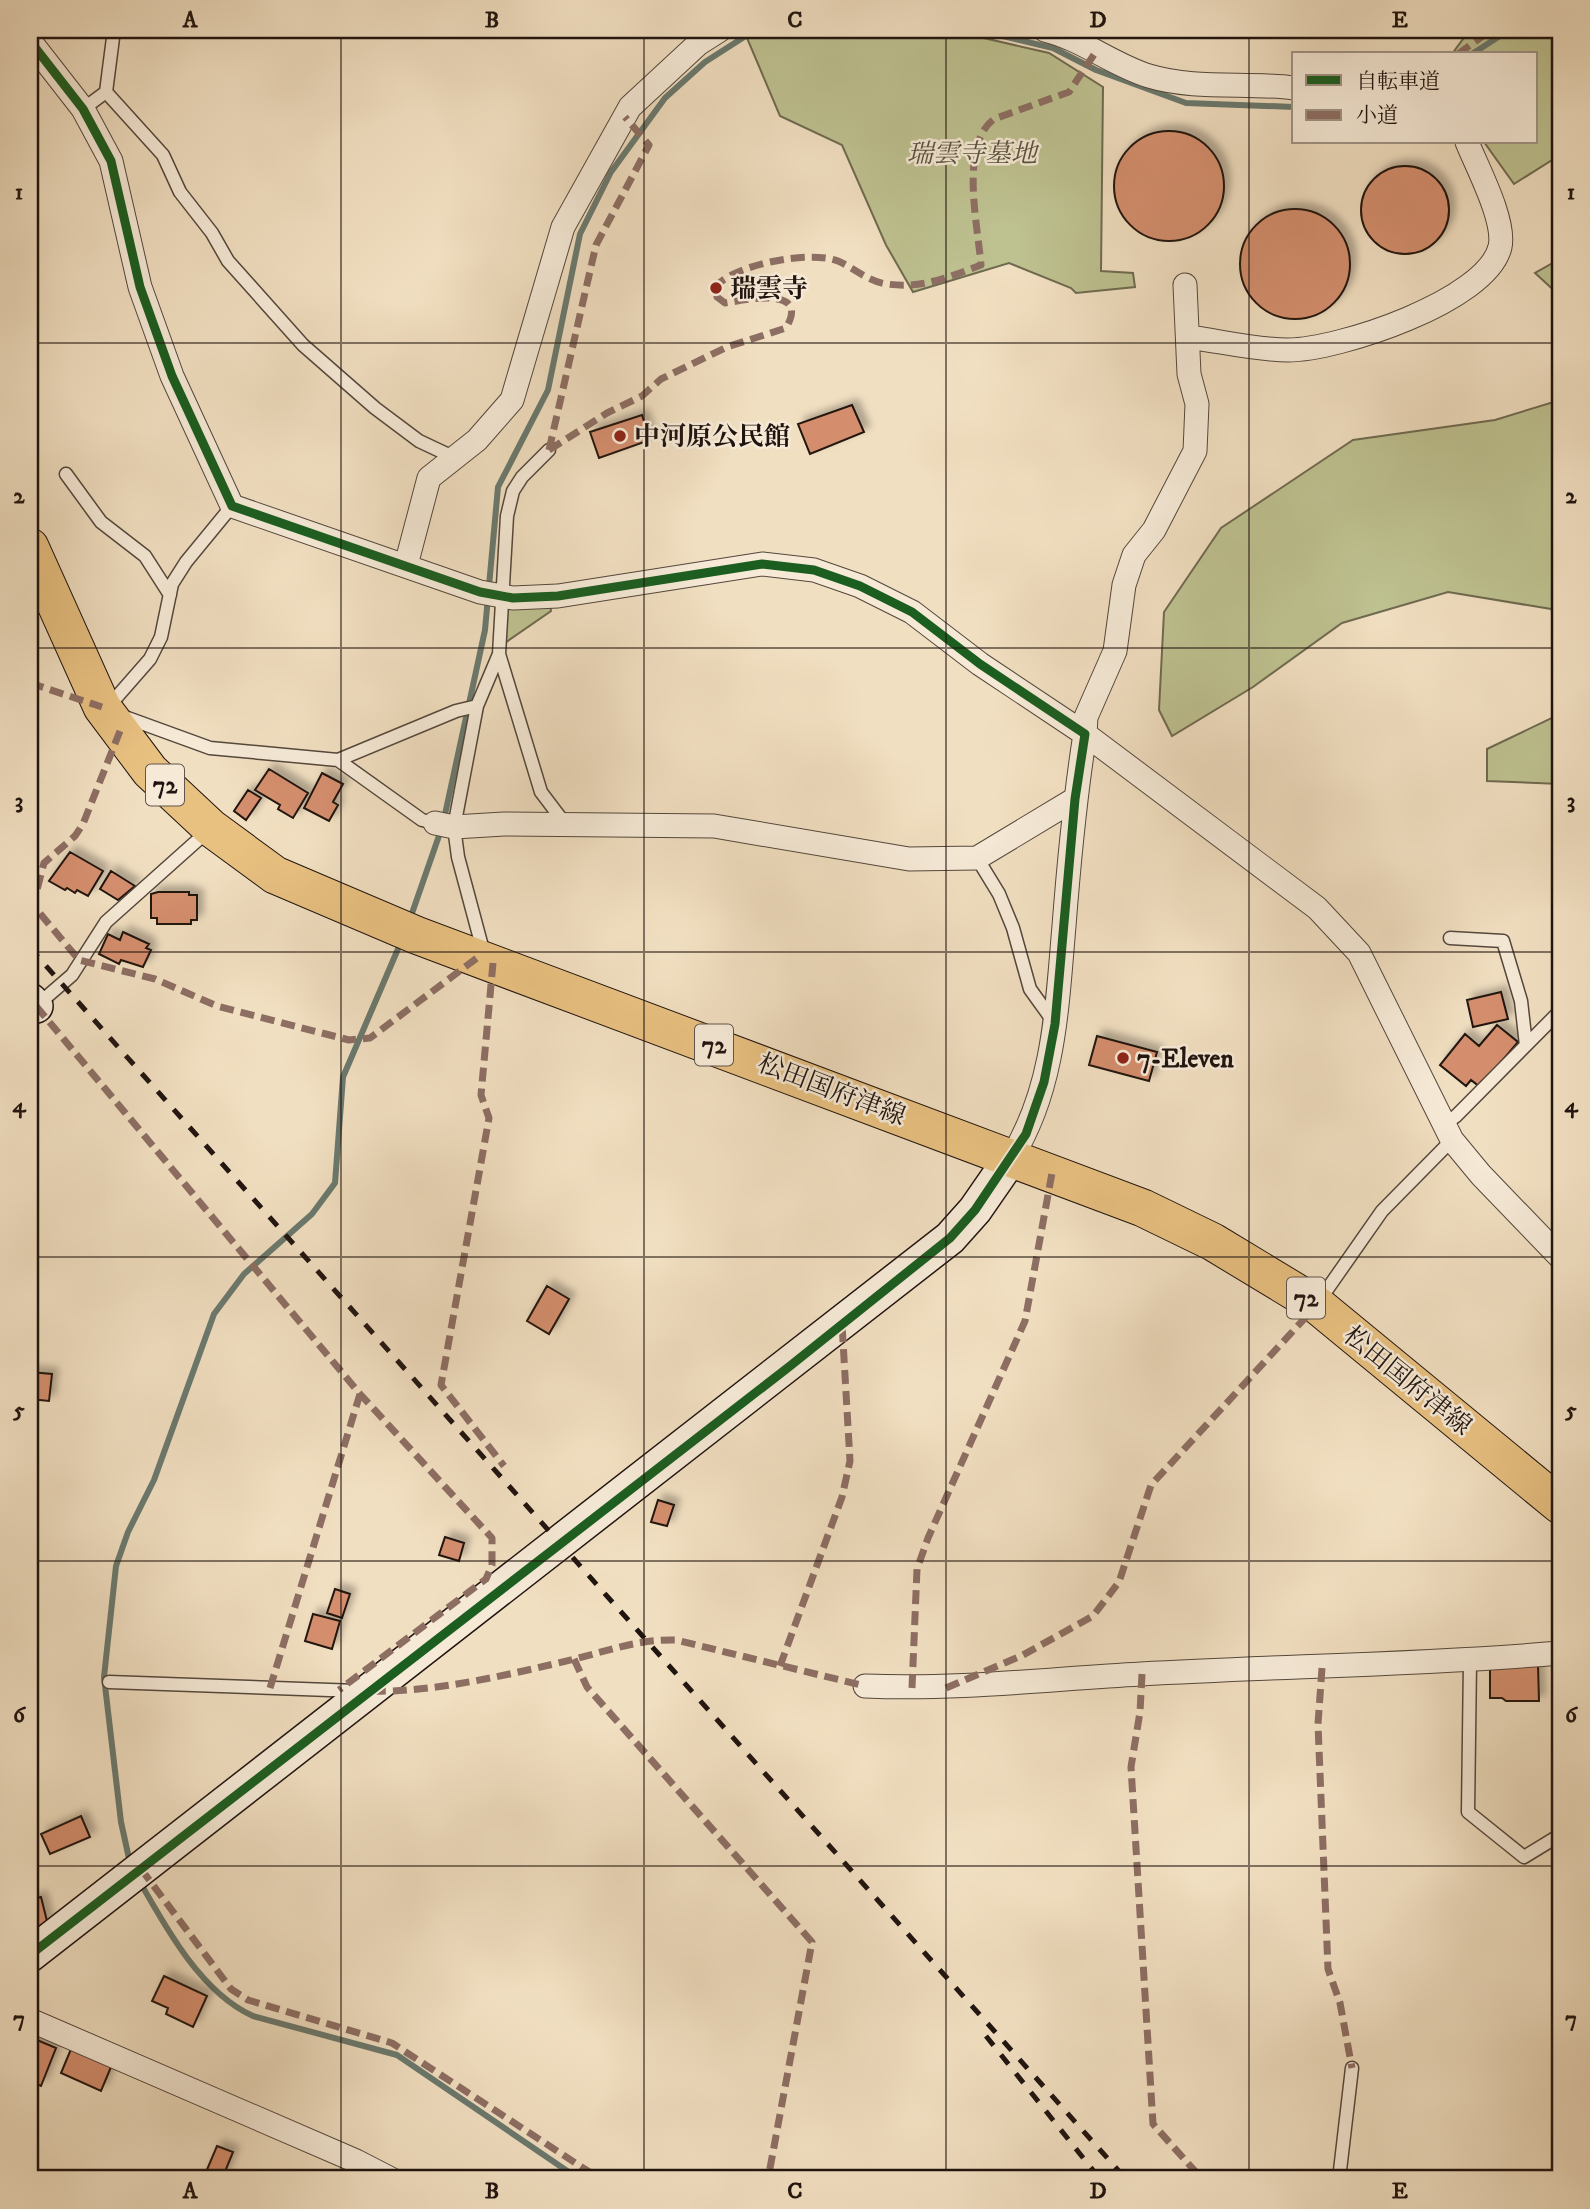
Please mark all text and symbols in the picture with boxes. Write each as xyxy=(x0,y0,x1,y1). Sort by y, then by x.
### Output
text: A xyxy=(182,6,199,35)
text: B xyxy=(485,6,499,35)
text: C xyxy=(787,6,803,35)
text: D xyxy=(1089,6,1107,35)
text: E xyxy=(1392,6,1408,35)
legend xyxy=(1292,52,1538,144)
text: 自転車道 xyxy=(1356,69,1440,95)
text: 小道 xyxy=(1356,103,1398,129)
park label: 瑞雲寺墓地 xyxy=(907,138,1040,171)
text: 1 xyxy=(15,178,23,207)
text: 1 xyxy=(1567,178,1575,207)
place label: 瑞雲寺 xyxy=(730,273,808,306)
marker: 瑞雲寺 xyxy=(708,280,724,296)
place label: 中河原公民館 xyxy=(634,421,790,454)
marker: 中河原公民館 xyxy=(612,428,628,444)
text: 2 xyxy=(13,482,25,511)
text: 2 xyxy=(1565,482,1577,511)
road number: 72 xyxy=(146,764,184,806)
text: 3 xyxy=(15,787,23,816)
text: 3 xyxy=(1567,787,1575,816)
road number: 72 xyxy=(695,1024,733,1065)
place label: 7-Eleven xyxy=(1137,1043,1234,1076)
street label: 松田国府津線 xyxy=(753,1047,910,1134)
marker: 7-Eleven xyxy=(1115,1050,1131,1066)
text: 4 xyxy=(12,1091,27,1120)
text: 4 xyxy=(1564,1091,1579,1120)
road number: 72 xyxy=(1287,1278,1325,1318)
street label: 松田国府津線 xyxy=(1336,1319,1478,1443)
text: 5 xyxy=(12,1396,25,1425)
text: 5 xyxy=(1564,1396,1577,1425)
text: 6 xyxy=(13,1701,27,1730)
text: 6 xyxy=(1565,1701,1579,1730)
text: 7 xyxy=(13,2005,25,2034)
text: 7 xyxy=(1565,2005,1577,2034)
text: A xyxy=(182,2177,199,2206)
text: B xyxy=(485,2177,499,2206)
text: C xyxy=(787,2177,803,2206)
text: D xyxy=(1089,2177,1107,2206)
text: E xyxy=(1392,2177,1408,2206)

